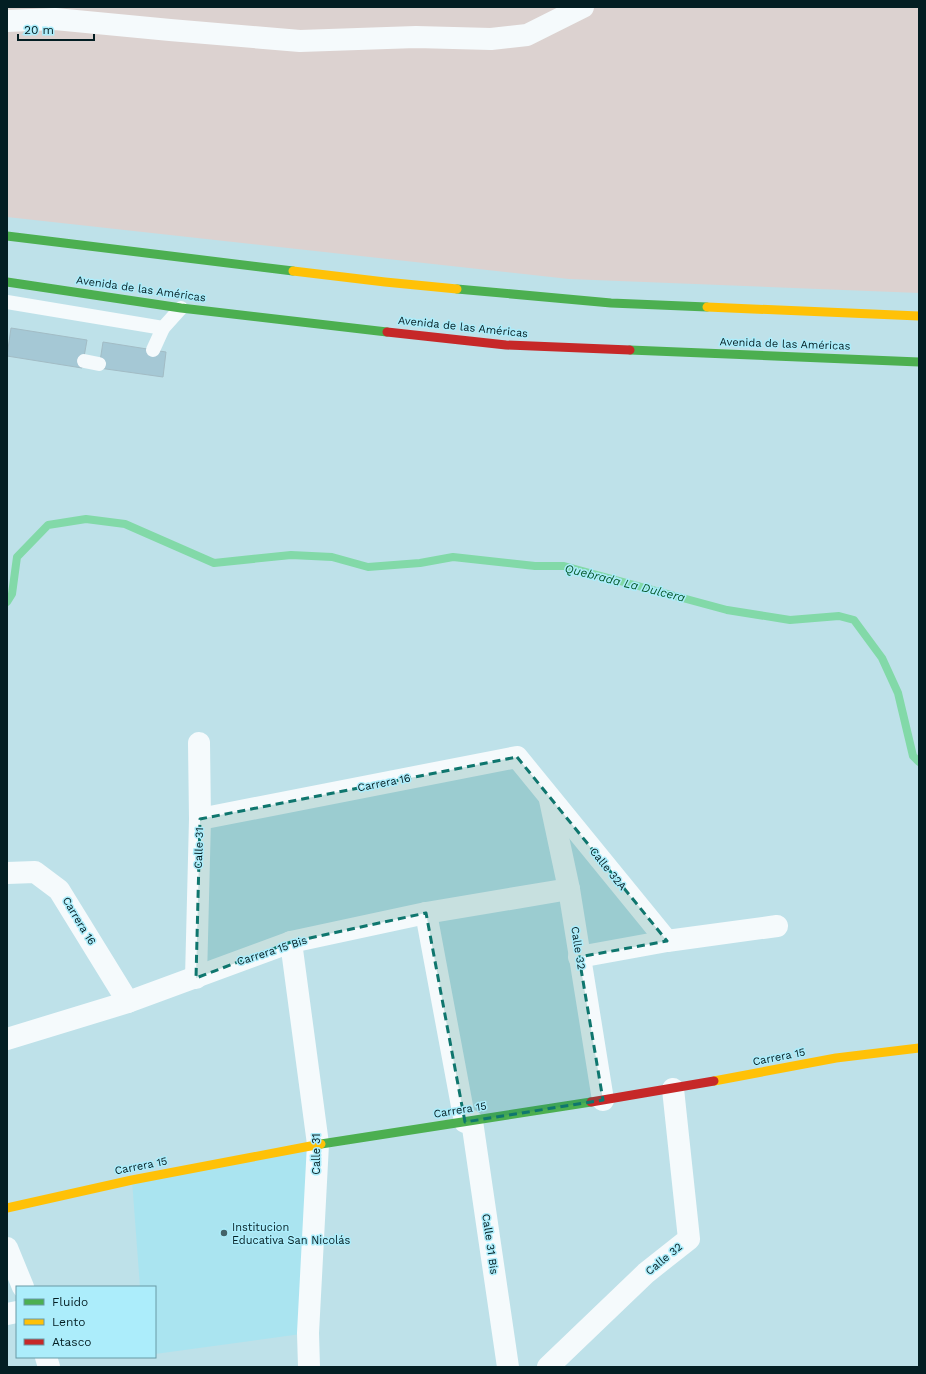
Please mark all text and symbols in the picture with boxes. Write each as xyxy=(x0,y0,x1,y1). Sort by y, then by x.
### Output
scale bar xyxy=(18,16,94,42)
text: 20 m xyxy=(24,23,54,37)
street label: Avenida de las Américas xyxy=(75,273,207,305)
street label: Avenida de las Américas xyxy=(397,314,529,340)
street label: Avenida de las Américas xyxy=(719,335,851,353)
water label: Quebrada La Dulcera xyxy=(563,561,687,605)
street label: Carrera 16 xyxy=(356,771,412,795)
street label: Calle 31 xyxy=(192,827,206,869)
street label: Calle 32A xyxy=(587,845,629,893)
street label: Carrera 16 xyxy=(60,895,99,948)
street label: Calle 32 xyxy=(568,926,588,970)
street label: Carrera 15 Bis xyxy=(235,933,309,968)
street label: Carrera 15 xyxy=(752,1046,806,1068)
street label: Carrera 15 xyxy=(433,1099,487,1121)
street label: Calle 31 xyxy=(310,1133,323,1175)
street label: Carrera 15 xyxy=(114,1155,168,1177)
street label: Calle 31 Bis xyxy=(479,1213,501,1275)
place label: Institucion Educativa San Nicolás xyxy=(232,1221,351,1247)
marker: Institucion Educativa San Nicolás xyxy=(219,1228,229,1238)
street label: Calle 32 xyxy=(643,1240,685,1278)
legend xyxy=(16,1286,156,1358)
text: Fluido xyxy=(52,1295,88,1309)
text: Lento xyxy=(52,1315,86,1329)
text: Atasco xyxy=(52,1335,92,1349)

